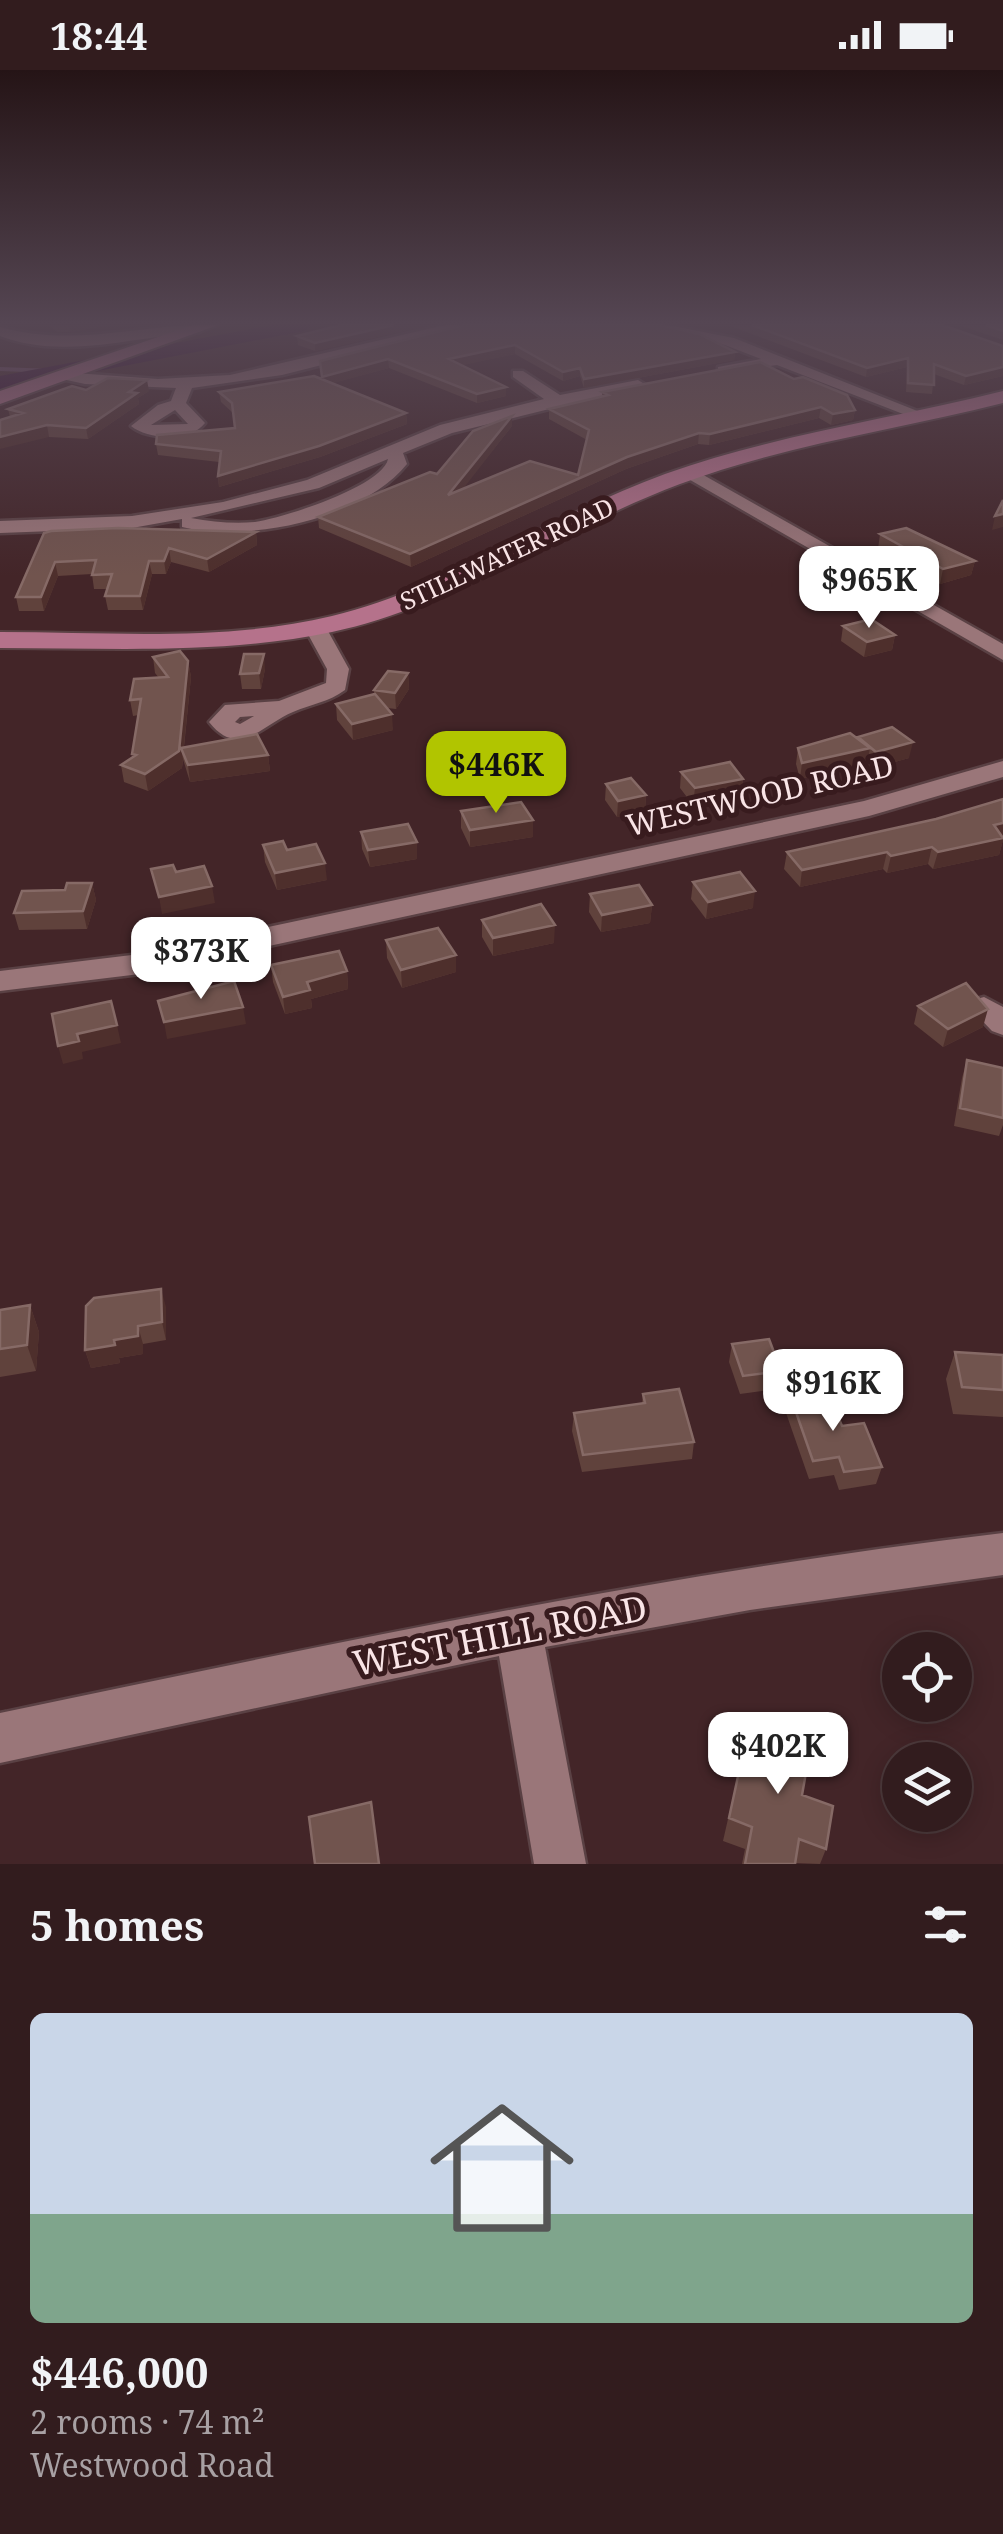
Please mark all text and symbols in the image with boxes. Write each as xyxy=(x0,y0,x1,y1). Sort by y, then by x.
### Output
text: 18:44 xyxy=(50,9,147,61)
street label: STILLWATER ROAD xyxy=(394,489,619,617)
pin: $965K xyxy=(799,546,939,631)
text: $965K xyxy=(821,557,917,600)
pin: $446K xyxy=(426,731,566,816)
text: $446K xyxy=(448,742,544,785)
street label: WESTWOOD ROAD xyxy=(622,744,897,845)
pin: $373K xyxy=(131,917,271,1002)
text: $373K xyxy=(153,928,249,971)
pin: $916K xyxy=(763,1349,903,1434)
text: $916K xyxy=(785,1360,881,1403)
street label: WEST HILL ROAD xyxy=(349,1583,651,1686)
map controls xyxy=(882,1632,972,1832)
button: locate xyxy=(882,1632,972,1722)
pin: $402K xyxy=(708,1712,848,1797)
text: $402K xyxy=(730,1723,826,1766)
button: layers xyxy=(882,1742,972,1832)
text: 5 homes xyxy=(30,1896,204,1953)
icon: filters xyxy=(918,1897,973,1952)
icon: home xyxy=(412,2078,592,2258)
text: $446,000 xyxy=(30,2343,208,2400)
text: 2 rooms · 74 m² xyxy=(30,2400,265,2443)
text: Westwood Road xyxy=(30,2443,274,2486)

